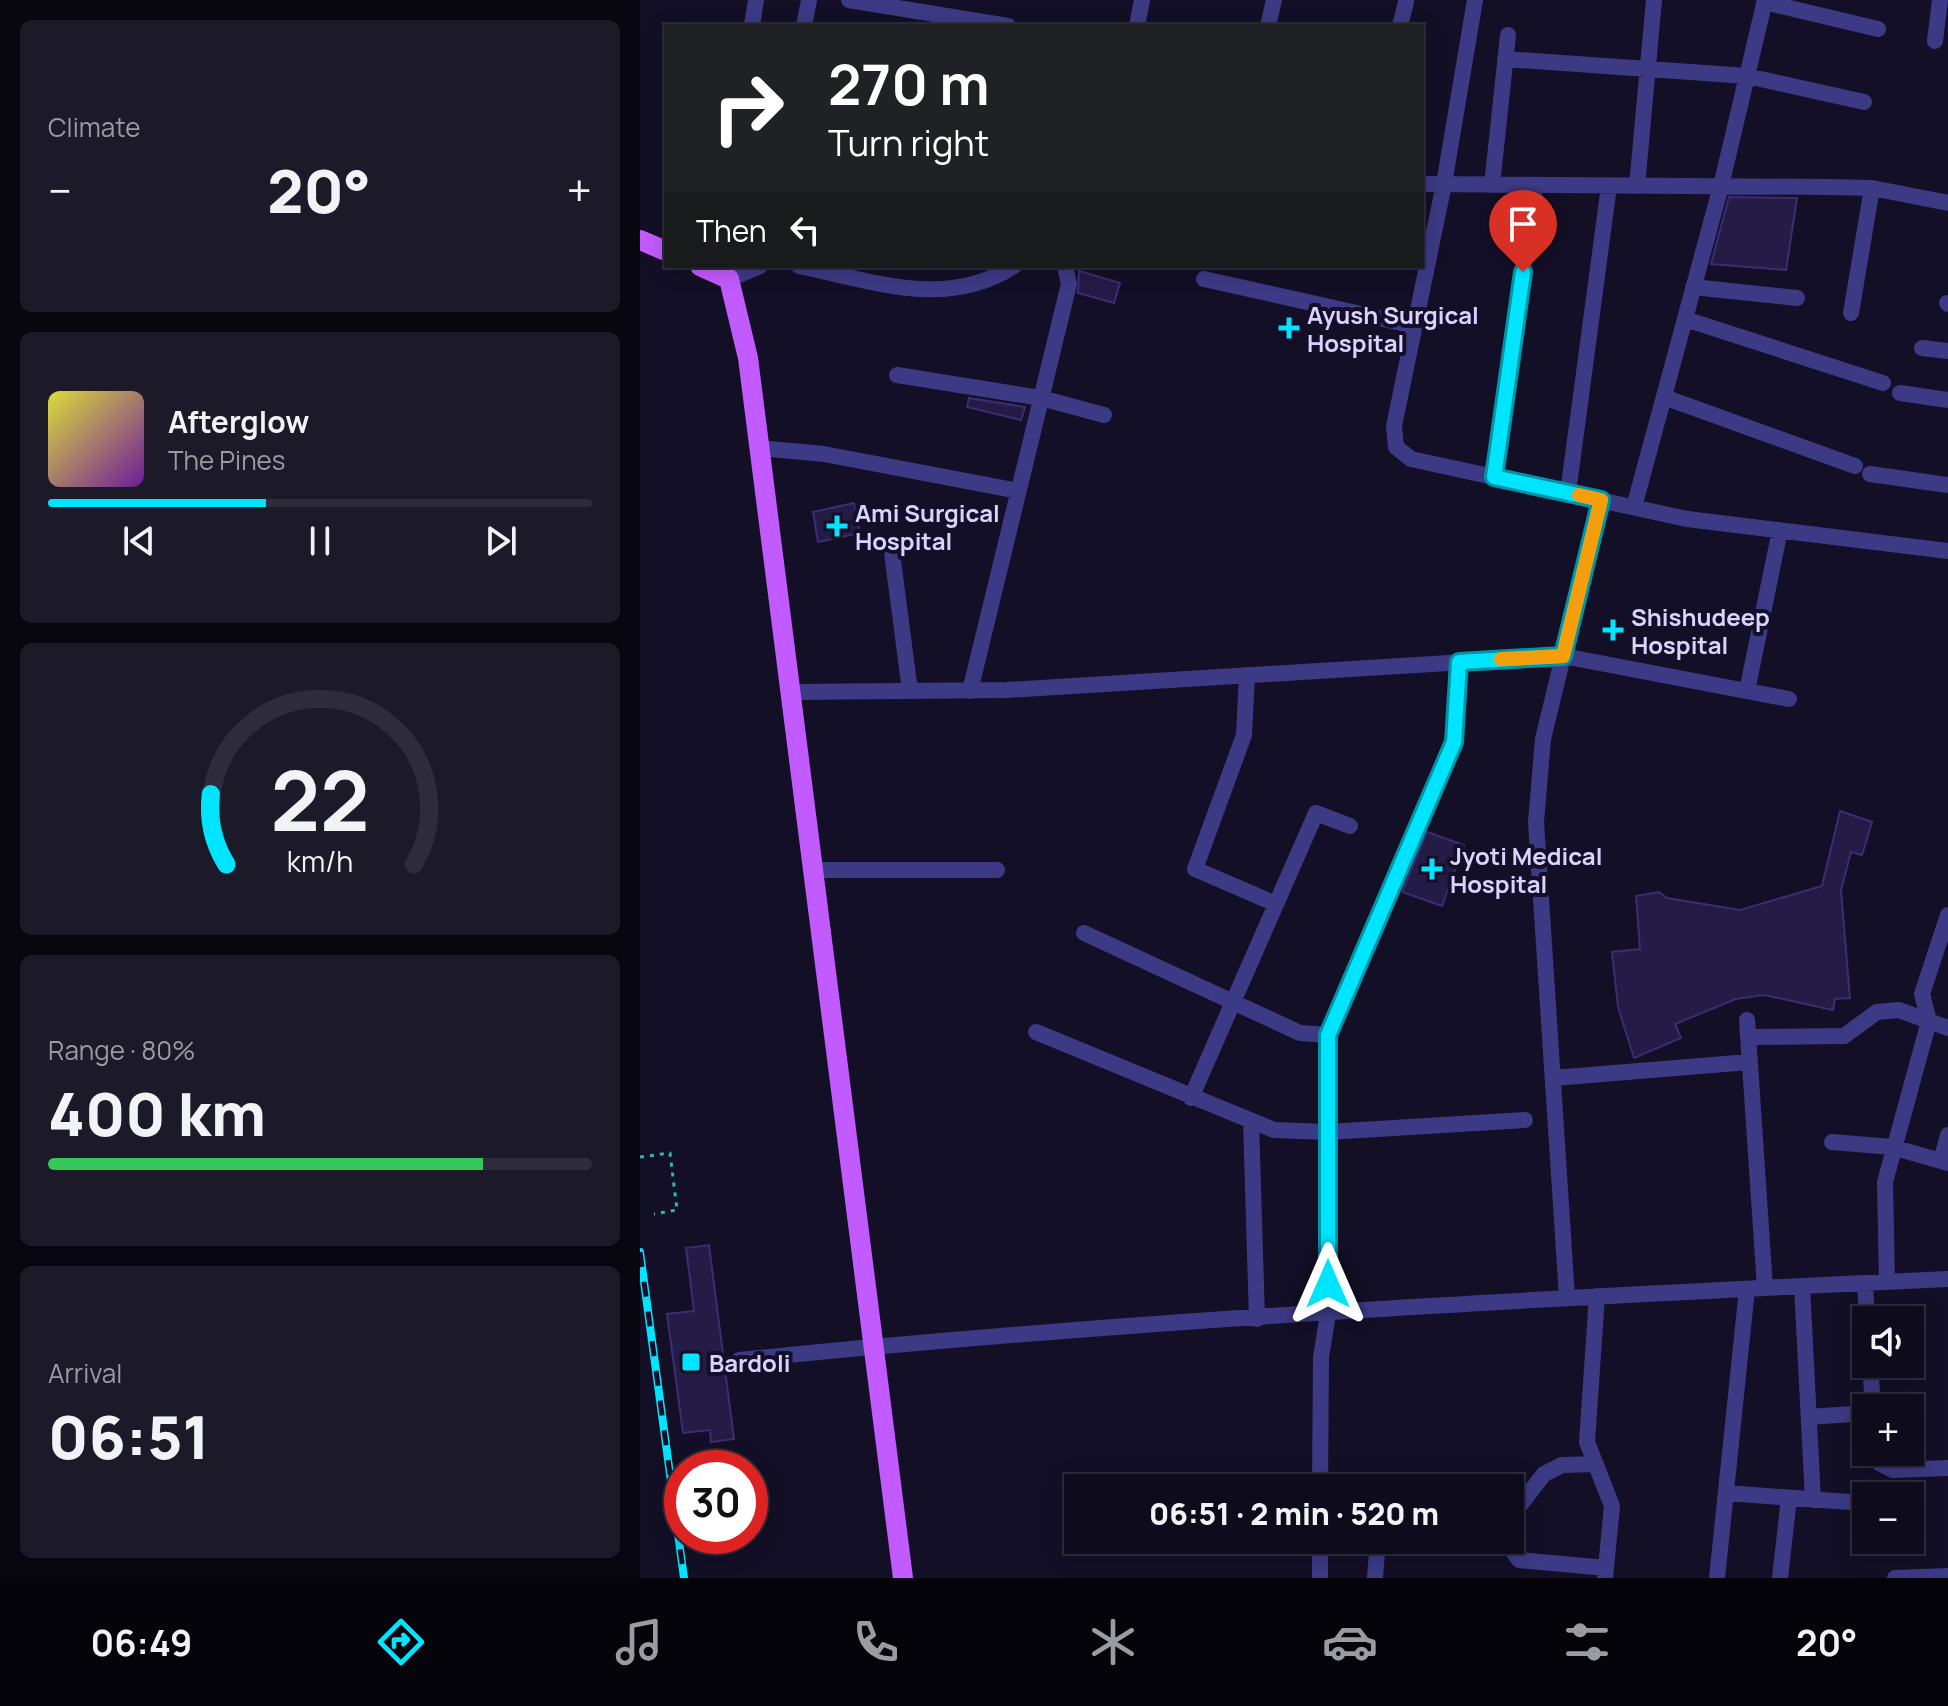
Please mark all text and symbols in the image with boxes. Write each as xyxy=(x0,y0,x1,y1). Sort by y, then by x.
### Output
text: 270 m xyxy=(828,45,990,122)
icon: right xyxy=(696,56,800,160)
text: Climate xyxy=(48,109,140,145)
text: Turn right xyxy=(828,118,989,167)
text: 20° xyxy=(267,149,371,231)
text: − xyxy=(48,160,72,220)
text: + xyxy=(567,160,592,220)
pin xyxy=(1489,190,1557,272)
icon: arrive xyxy=(1501,202,1545,246)
icon: left xyxy=(783,208,827,252)
text: Then xyxy=(696,210,767,251)
place label: Ayush Surgical Hospital xyxy=(1307,298,1479,359)
marker: Ayush Surgical Hospital xyxy=(1278,317,1300,339)
text: Afterglow xyxy=(168,401,309,442)
text: The Pines xyxy=(168,442,285,478)
place label: Ami Surgical Hospital xyxy=(855,496,1000,557)
marker: Ami Surgical Hospital xyxy=(826,515,848,537)
icon: previous xyxy=(117,519,161,563)
icon: pause xyxy=(298,519,342,563)
icon: next xyxy=(479,519,523,563)
place label: Shishudeep Hospital xyxy=(1631,600,1770,661)
marker: Shishudeep Hospital xyxy=(1602,619,1624,641)
text: 22 xyxy=(270,742,370,856)
place label: Jyoti Medical Hospital xyxy=(1450,839,1602,900)
text: km/h xyxy=(287,842,353,881)
marker: Jyoti Medical Hospital xyxy=(1421,858,1443,880)
text: Range · 80% xyxy=(48,1032,196,1068)
text: 400 km xyxy=(48,1072,266,1154)
position arrow xyxy=(1286,1242,1370,1326)
map controls xyxy=(1852,1306,1924,1554)
button: sound xyxy=(1852,1306,1924,1378)
place label: Bardoli xyxy=(709,1346,790,1379)
marker: Bardoli xyxy=(680,1351,702,1373)
text: Arrival xyxy=(48,1355,122,1391)
button: + xyxy=(1852,1394,1924,1466)
text: 06:51 xyxy=(48,1395,210,1477)
speed limit sign: 30 xyxy=(664,1450,768,1554)
button: − xyxy=(1852,1482,1924,1554)
text: 06:51 · 2 min · 520 m xyxy=(1149,1493,1439,1534)
icon: directions xyxy=(373,1614,429,1670)
icon: music xyxy=(611,1614,667,1670)
icon: phone xyxy=(848,1614,904,1670)
icon: climate xyxy=(1085,1614,1141,1670)
icon: car xyxy=(1322,1614,1378,1670)
icon: filters xyxy=(1559,1614,1615,1670)
text: 06:49 xyxy=(91,1618,192,1667)
text: 20° xyxy=(1796,1618,1857,1667)

